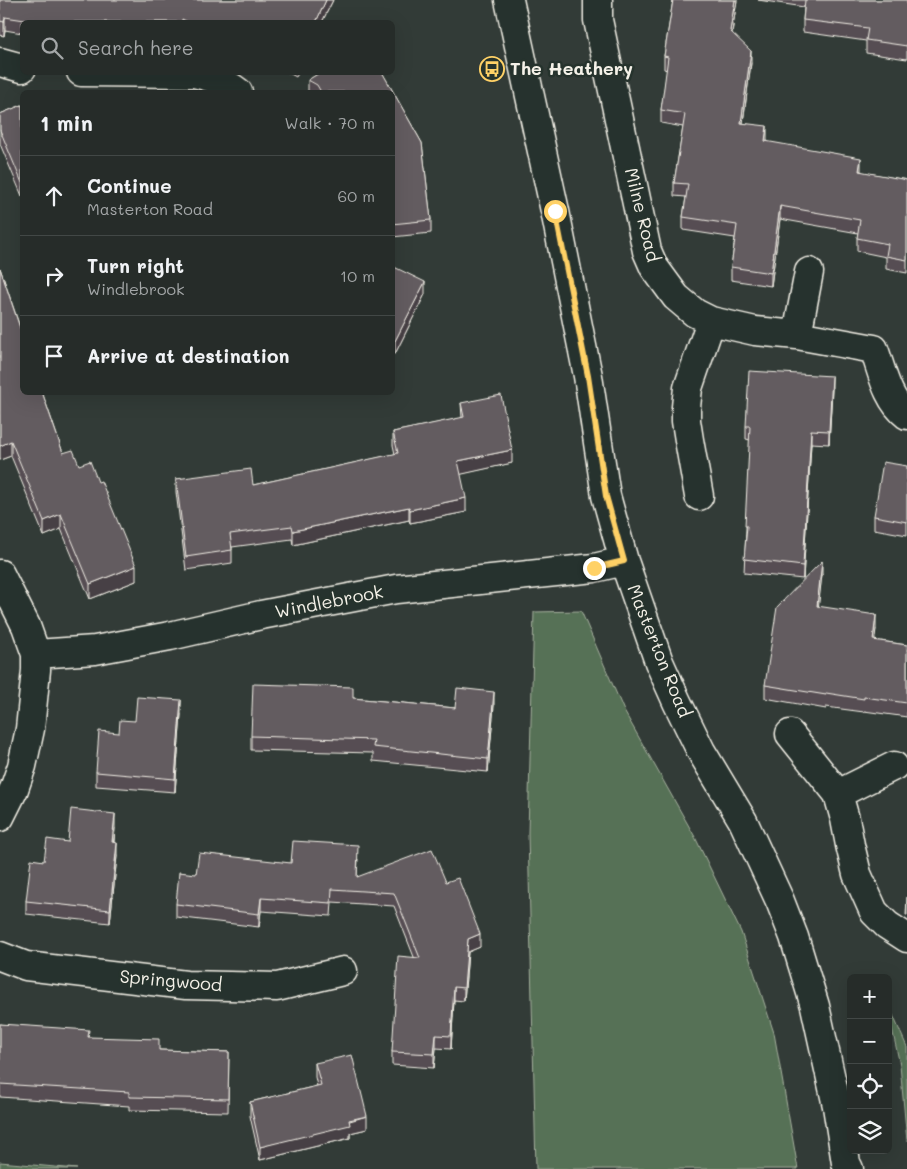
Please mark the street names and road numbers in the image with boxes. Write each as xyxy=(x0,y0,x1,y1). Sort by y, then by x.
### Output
street label: Milne Road xyxy=(620,165,666,264)
street label: Windlebrook xyxy=(273,579,385,623)
street label: Masterton Road xyxy=(622,580,698,721)
street label: Springwood xyxy=(119,964,223,996)

